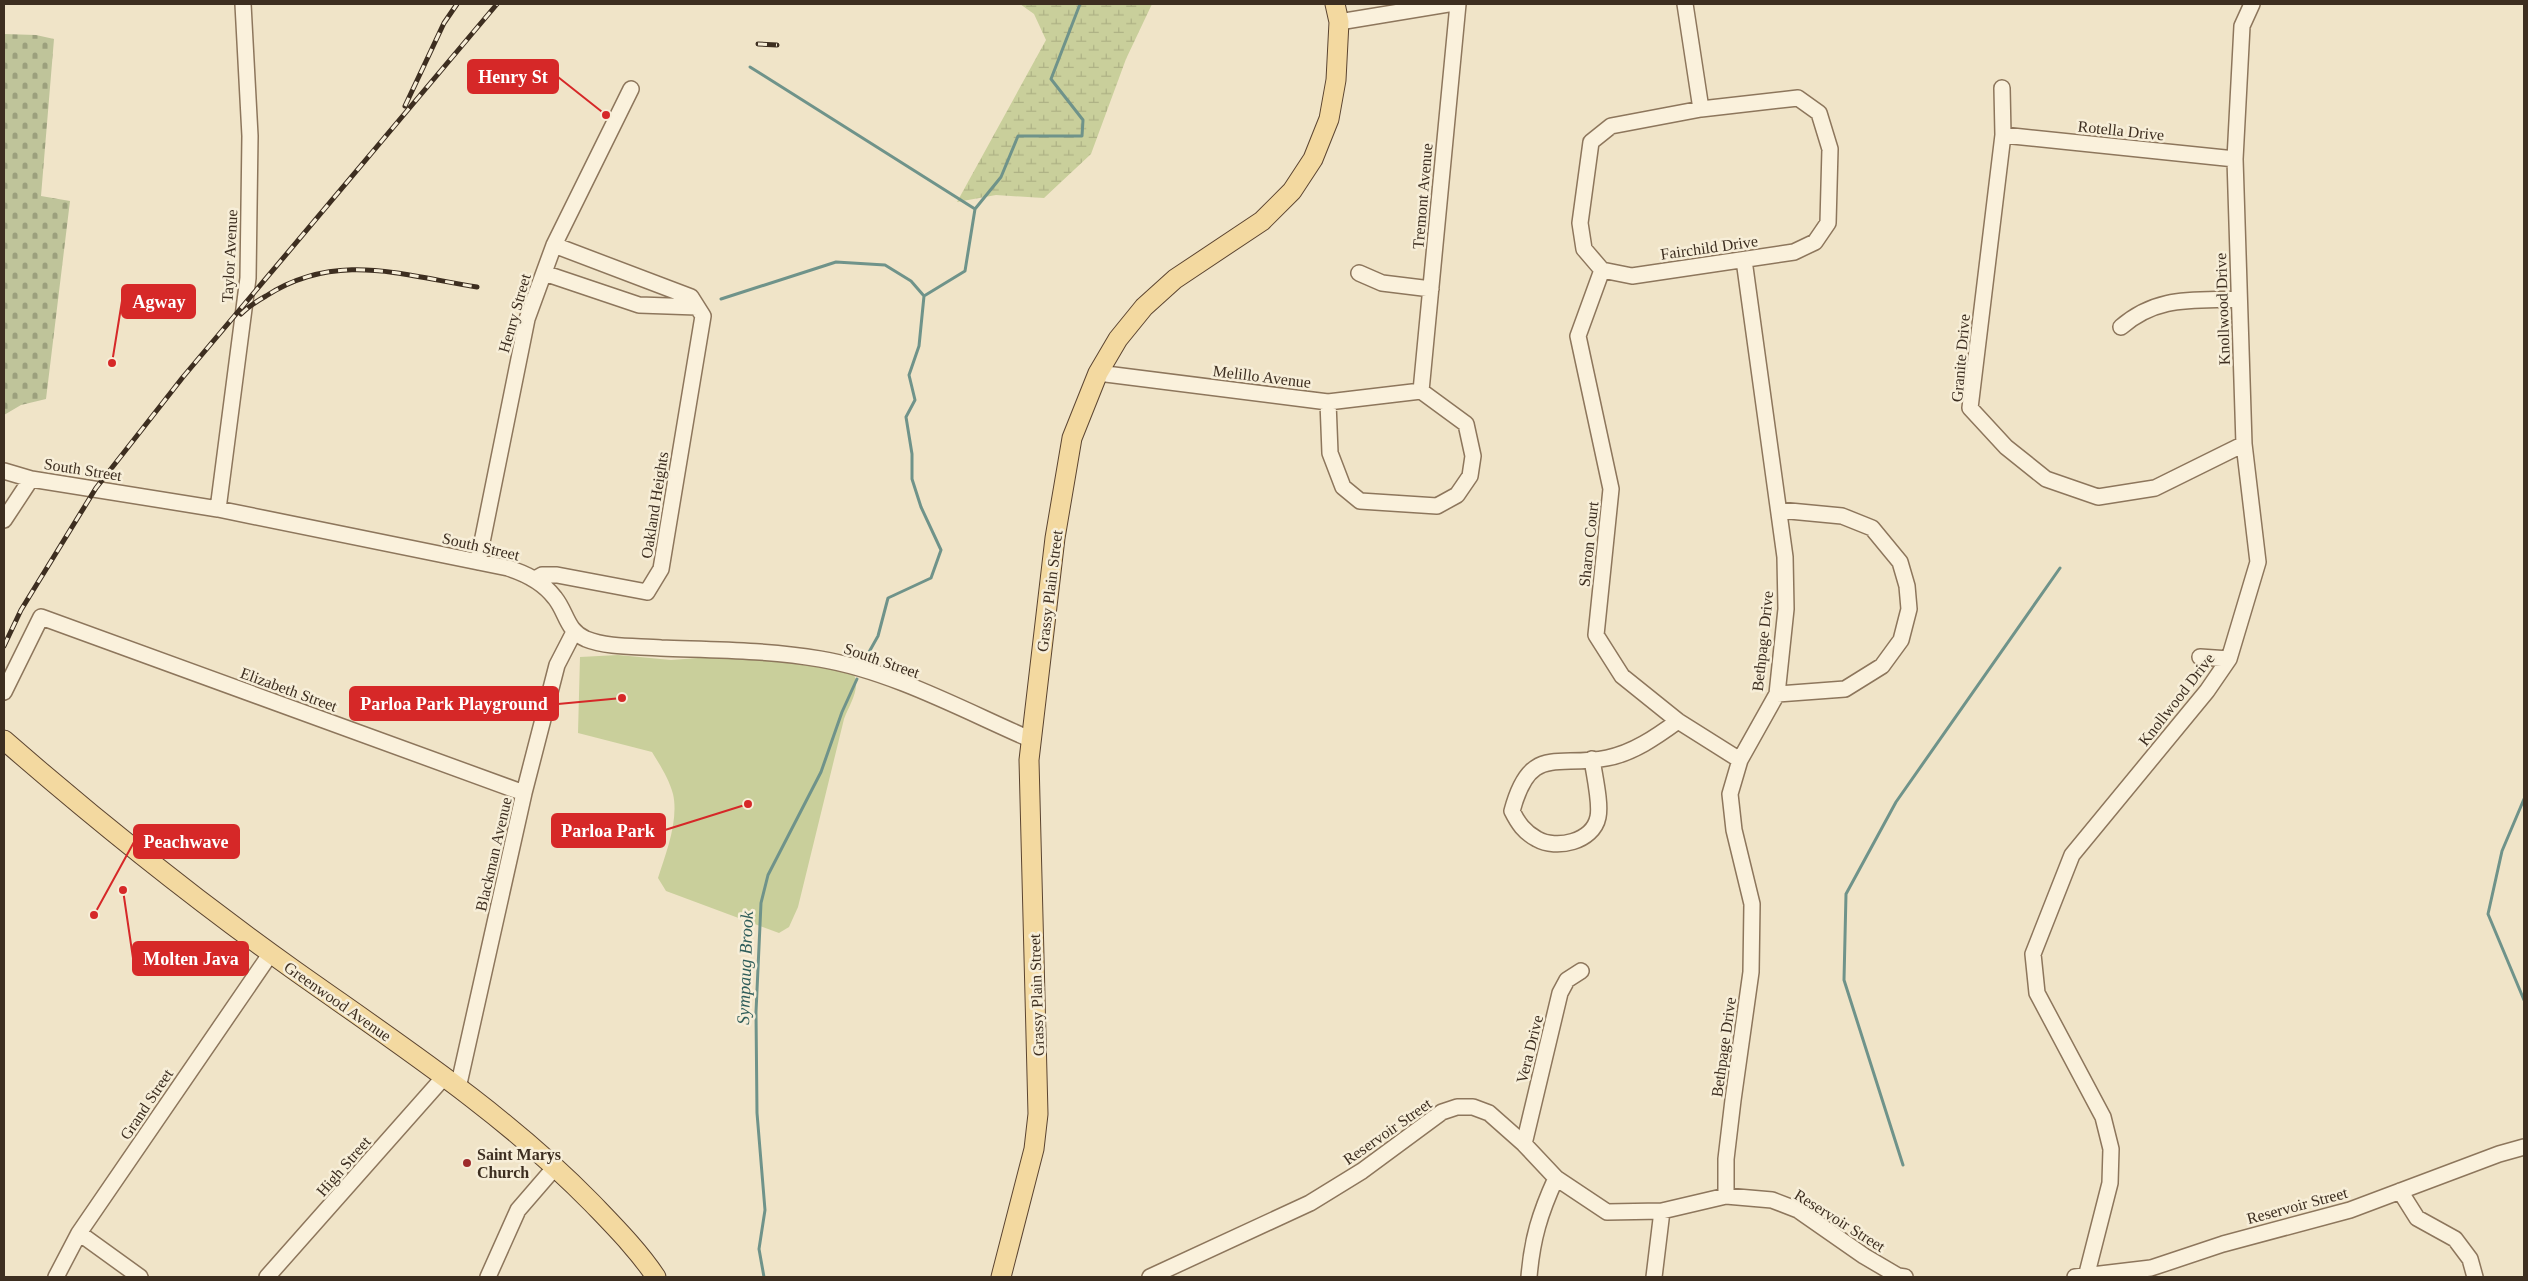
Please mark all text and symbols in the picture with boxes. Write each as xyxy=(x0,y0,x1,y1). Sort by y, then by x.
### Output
callout: Henry St xyxy=(468,60,558,93)
text: Henry St xyxy=(478,67,548,87)
street label: Rotella Drive xyxy=(2077,118,2165,143)
street label: Tremont Avenue xyxy=(1409,142,1436,250)
street label: Taylor Avenue xyxy=(219,209,241,303)
street label: Fairchild Drive xyxy=(1659,232,1759,263)
street label: Knollwood Drive xyxy=(2212,253,2233,365)
street label: Henry Street xyxy=(495,271,535,355)
callout: Agway xyxy=(122,285,195,318)
text: Agway xyxy=(133,292,186,312)
street label: Granite Drive xyxy=(1948,313,1973,403)
street label: Melillo Avenue xyxy=(1212,362,1312,391)
street label: Oakland Heights xyxy=(638,450,672,560)
street label: South Street xyxy=(43,455,124,484)
street label: Sharon Court xyxy=(1576,500,1601,588)
street label: South Street xyxy=(441,529,522,564)
street label: Grassy Plain Street xyxy=(1034,529,1066,653)
street label: Bethpage Drive xyxy=(1749,590,1777,692)
street label: South Street xyxy=(842,640,922,681)
street label: Knollwood Drive xyxy=(2135,650,2218,749)
street label: Elizabeth Street xyxy=(238,664,340,715)
callout: Parloa Park Playground xyxy=(350,687,558,720)
text: Parloa Park Playground xyxy=(360,694,548,714)
street label: Blackman Avenue xyxy=(472,795,515,913)
callout: Parloa Park xyxy=(552,814,665,847)
text: Parloa Park xyxy=(561,821,655,841)
callout: Peachwave xyxy=(134,825,239,858)
text: Peachwave xyxy=(144,832,228,852)
water label: Sympaug Brook xyxy=(733,910,757,1025)
street label: Grassy Plain Street xyxy=(1026,933,1048,1057)
callout: Molten Java xyxy=(133,942,248,975)
text: Molten Java xyxy=(143,949,239,969)
street label: Greenwood Avenue xyxy=(281,958,394,1045)
street label: Bethpage Drive xyxy=(1708,996,1740,1098)
street label: Vera Drive xyxy=(1513,1013,1546,1085)
street label: Grand Street xyxy=(117,1065,177,1143)
street label: Reservoir Street xyxy=(1340,1094,1435,1168)
street label: High Street xyxy=(313,1133,375,1200)
place label: Saint Marys Church xyxy=(477,1146,561,1181)
marker: Saint Marys Church xyxy=(461,1157,473,1169)
street label: Reservoir Street xyxy=(2245,1184,2350,1227)
street label: Reservoir Street xyxy=(1791,1186,1889,1255)

